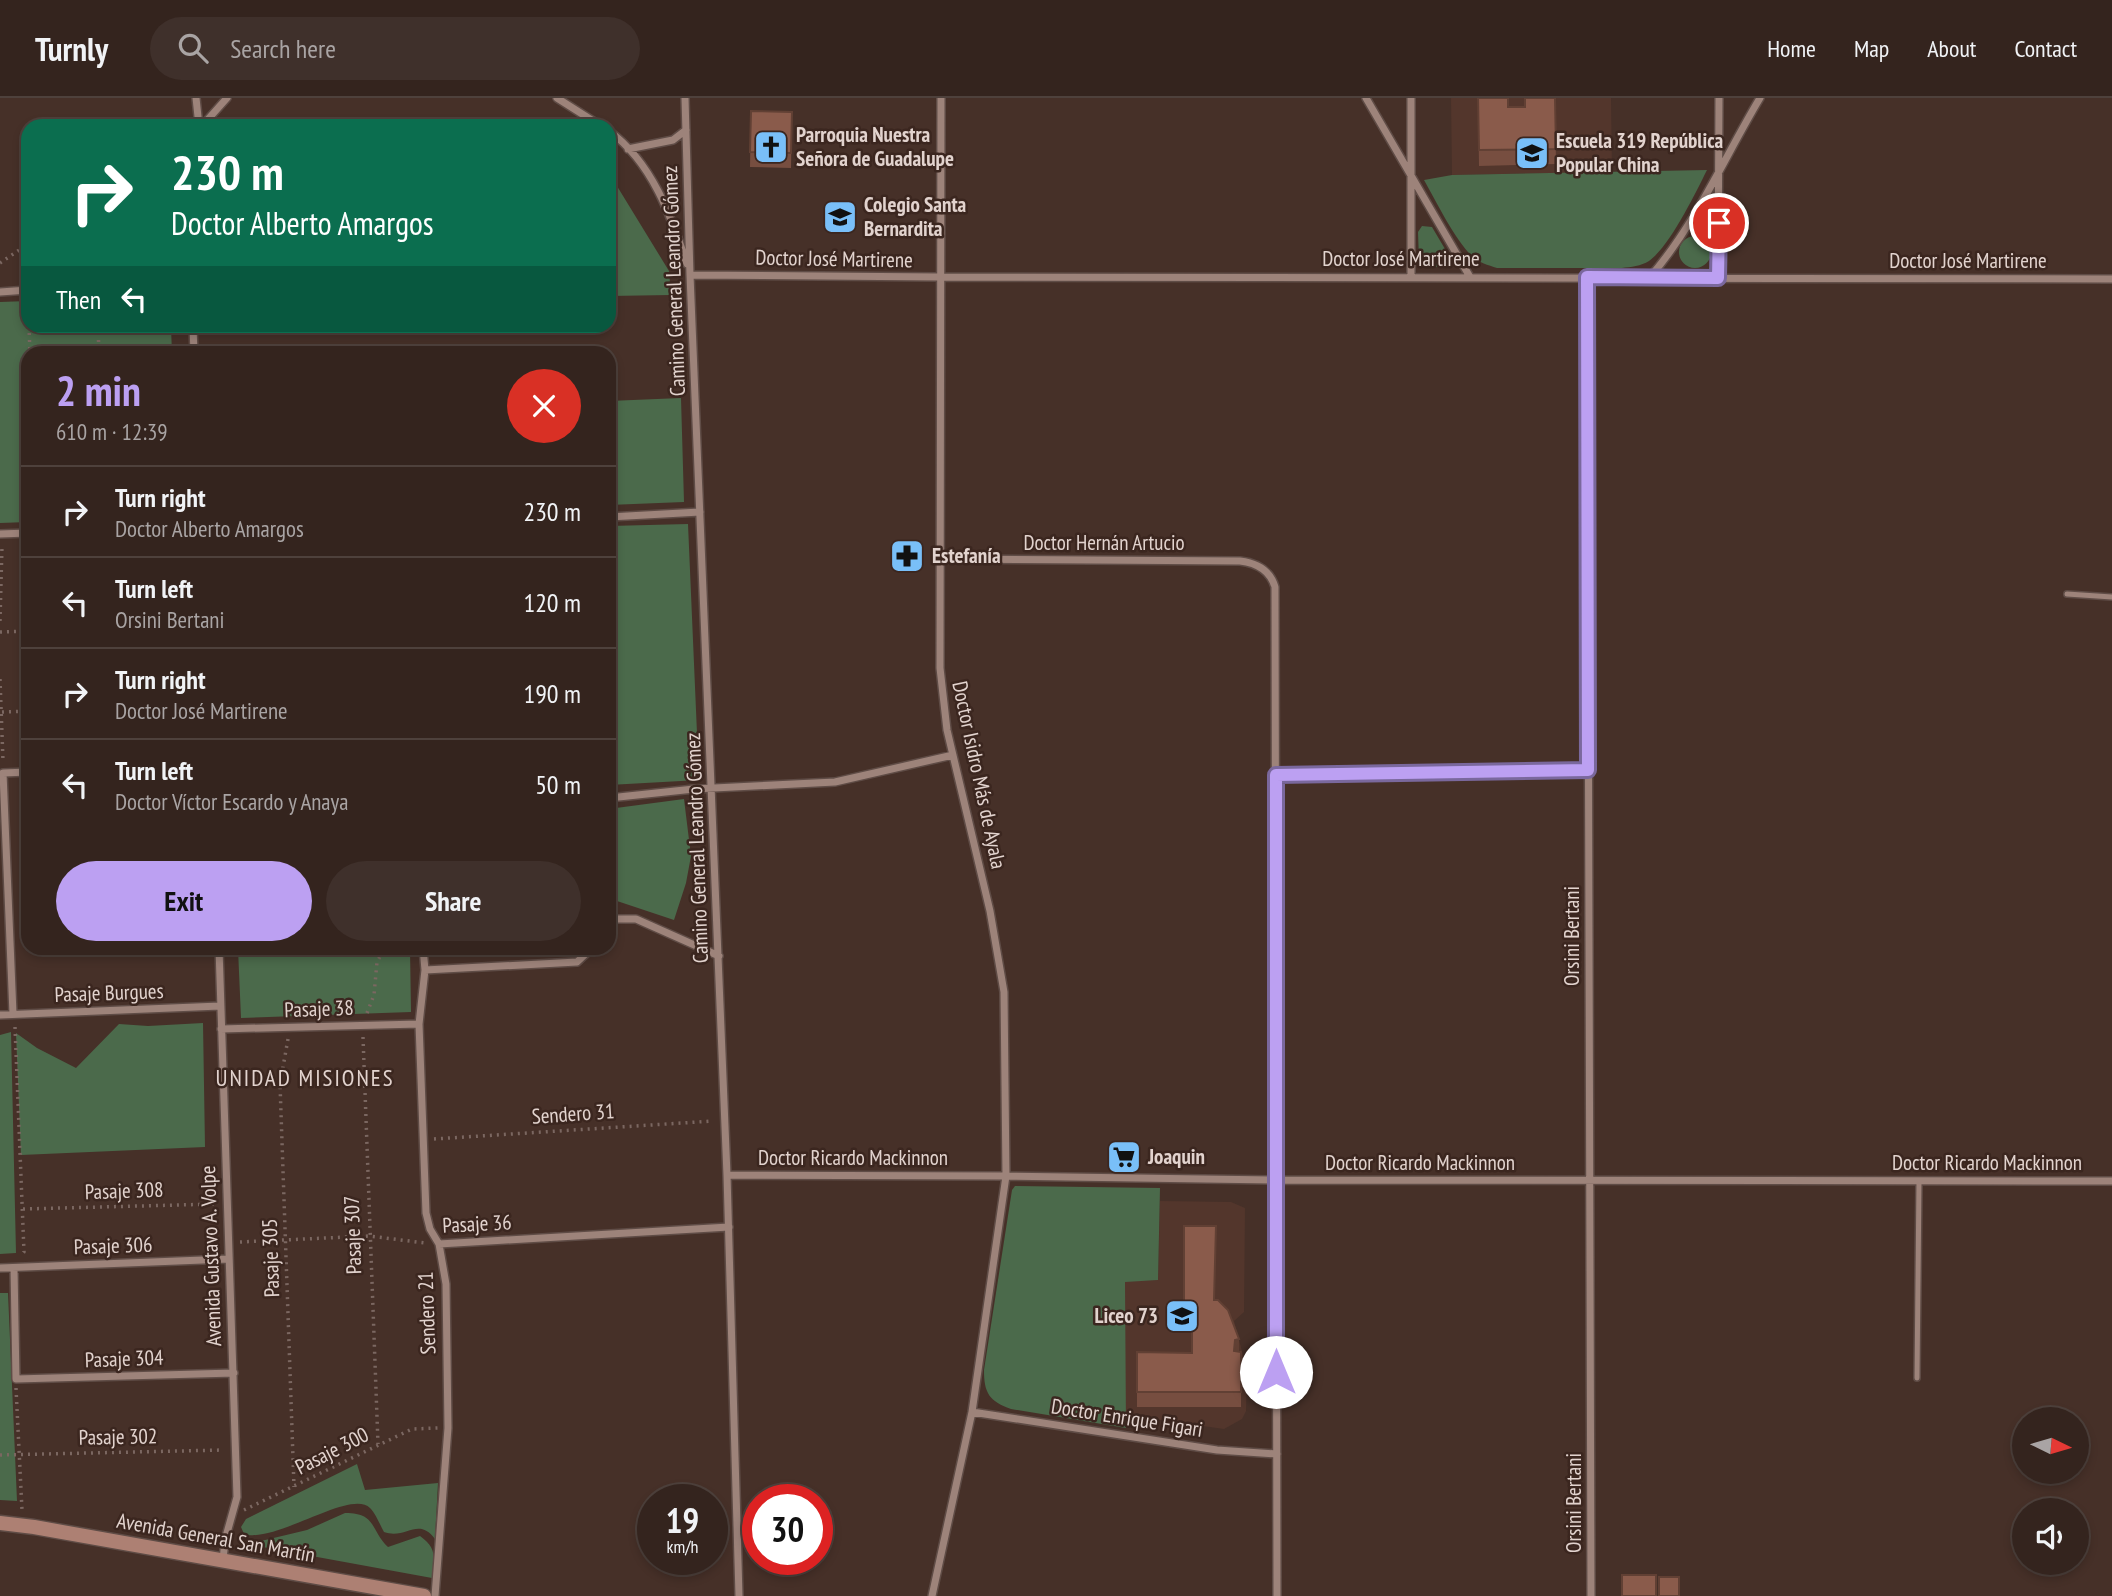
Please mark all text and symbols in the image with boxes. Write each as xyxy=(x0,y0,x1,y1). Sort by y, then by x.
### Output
search box xyxy=(150,17,640,80)
text: Turnly xyxy=(35,27,108,70)
icon: search xyxy=(174,29,212,67)
text: Search here xyxy=(230,32,336,65)
text: Home xyxy=(1767,33,1816,64)
text: Map xyxy=(1854,33,1889,64)
text: About xyxy=(1927,33,1976,64)
text: Contact xyxy=(2014,33,2077,64)
place label: Parroquia Nuestra Señora de Guadalupe xyxy=(796,121,954,172)
place label: Escuela 319 República Popular China xyxy=(1556,127,1724,178)
church icon: Parroquia Nuestra Señora de Guadalupe xyxy=(752,128,790,166)
school or university icon: Escuela 319 República Popular China xyxy=(1513,134,1551,172)
text: 230 m xyxy=(171,140,284,204)
icon: right xyxy=(56,147,147,238)
street label: Camino General Leandro Gómez xyxy=(656,165,691,397)
place label: Colegio Santa Bernardita xyxy=(864,191,967,242)
pin xyxy=(1689,193,1749,253)
school or university icon: Colegio Santa Bernardita xyxy=(821,198,859,236)
text: Doctor Alberto Amargos xyxy=(171,202,434,244)
icon: arrive xyxy=(1700,204,1738,242)
street label: Doctor José Martirene xyxy=(755,244,913,273)
street label: Doctor José Martirene xyxy=(1322,245,1480,272)
street label: Doctor José Martirene xyxy=(1889,247,2047,274)
icon: left xyxy=(115,280,153,318)
text: Then xyxy=(56,283,101,316)
text: 2 min xyxy=(56,363,141,418)
button: close xyxy=(507,369,581,443)
text: 610 m · 12:39 xyxy=(56,417,168,446)
text: Turn right xyxy=(115,481,206,514)
icon: right xyxy=(56,493,94,531)
text: 230 m xyxy=(523,495,581,528)
text: Doctor Alberto Amargos xyxy=(115,514,304,543)
street label: Doctor Hernán Artucio xyxy=(1023,529,1185,556)
pharmacy icon: Estefanía xyxy=(888,537,926,575)
place label: Estefanía xyxy=(932,542,1001,569)
text: Turn left xyxy=(115,572,193,605)
icon: left xyxy=(56,584,94,622)
text: 120 m xyxy=(523,586,581,619)
text: Orsini Bertani xyxy=(115,605,224,634)
text: Turn right xyxy=(115,663,206,696)
icon: right xyxy=(56,675,94,713)
text: 190 m xyxy=(523,677,581,710)
street label: Doctor Isidro Más de Ayala xyxy=(946,679,1013,871)
text: Doctor José Martirene xyxy=(115,696,288,725)
street label: Camino General Leandro Gómez xyxy=(679,732,714,964)
text: Turn left xyxy=(115,754,193,787)
icon: left xyxy=(56,766,94,804)
text: 50 m xyxy=(535,768,581,801)
text: Doctor Víctor Escardo y Anaya xyxy=(115,787,348,816)
button: Exit xyxy=(56,861,312,941)
button: Share xyxy=(326,861,581,941)
street label: Orsini Bertani xyxy=(1558,886,1585,986)
street label: Pasaje Burgues xyxy=(54,977,164,1008)
street label: Pasaje 38 xyxy=(284,994,354,1023)
district label: UNIDAD MISIONES xyxy=(215,1063,395,1092)
street label: Sendero 31 xyxy=(531,1097,615,1130)
supermarket icon: Joaquin xyxy=(1105,1138,1143,1176)
place label: Joaquin xyxy=(1147,1143,1205,1170)
street label: Doctor Ricardo Mackinnon xyxy=(758,1144,948,1171)
street label: Doctor Ricardo Mackinnon xyxy=(1325,1149,1515,1176)
street label: Doctor Ricardo Mackinnon xyxy=(1892,1149,2082,1176)
street label: Avenida Gustavo A. Volpe xyxy=(194,1165,227,1347)
street label: Pasaje 308 xyxy=(84,1176,164,1205)
street label: Pasaje 307 xyxy=(338,1195,367,1275)
street label: Pasaje 36 xyxy=(442,1208,512,1239)
street label: Pasaje 305 xyxy=(256,1218,285,1298)
street label: Pasaje 306 xyxy=(73,1231,153,1260)
street label: Sendero 21 xyxy=(412,1271,441,1355)
school or university icon: Liceo 73 xyxy=(1163,1297,1201,1335)
place label: Liceo 73 xyxy=(1095,1302,1158,1329)
position arrow xyxy=(1239,1335,1313,1409)
street label: Pasaje 304 xyxy=(84,1344,164,1373)
street label: Doctor Enrique Figari xyxy=(1049,1392,1205,1443)
north arrow xyxy=(2012,1407,2090,1484)
map controls xyxy=(2012,1407,2089,1575)
street label: Pasaje 300 xyxy=(291,1421,373,1480)
street label: Pasaje 302 xyxy=(78,1422,158,1451)
street label: Orsini Bertani xyxy=(1560,1453,1587,1553)
speed limit sign: 30 xyxy=(742,1484,833,1575)
text: 19 xyxy=(666,1497,699,1543)
button: sound xyxy=(2012,1498,2089,1575)
street label: Avenida General San Martín xyxy=(115,1507,317,1568)
text: km/h xyxy=(667,1535,698,1558)

